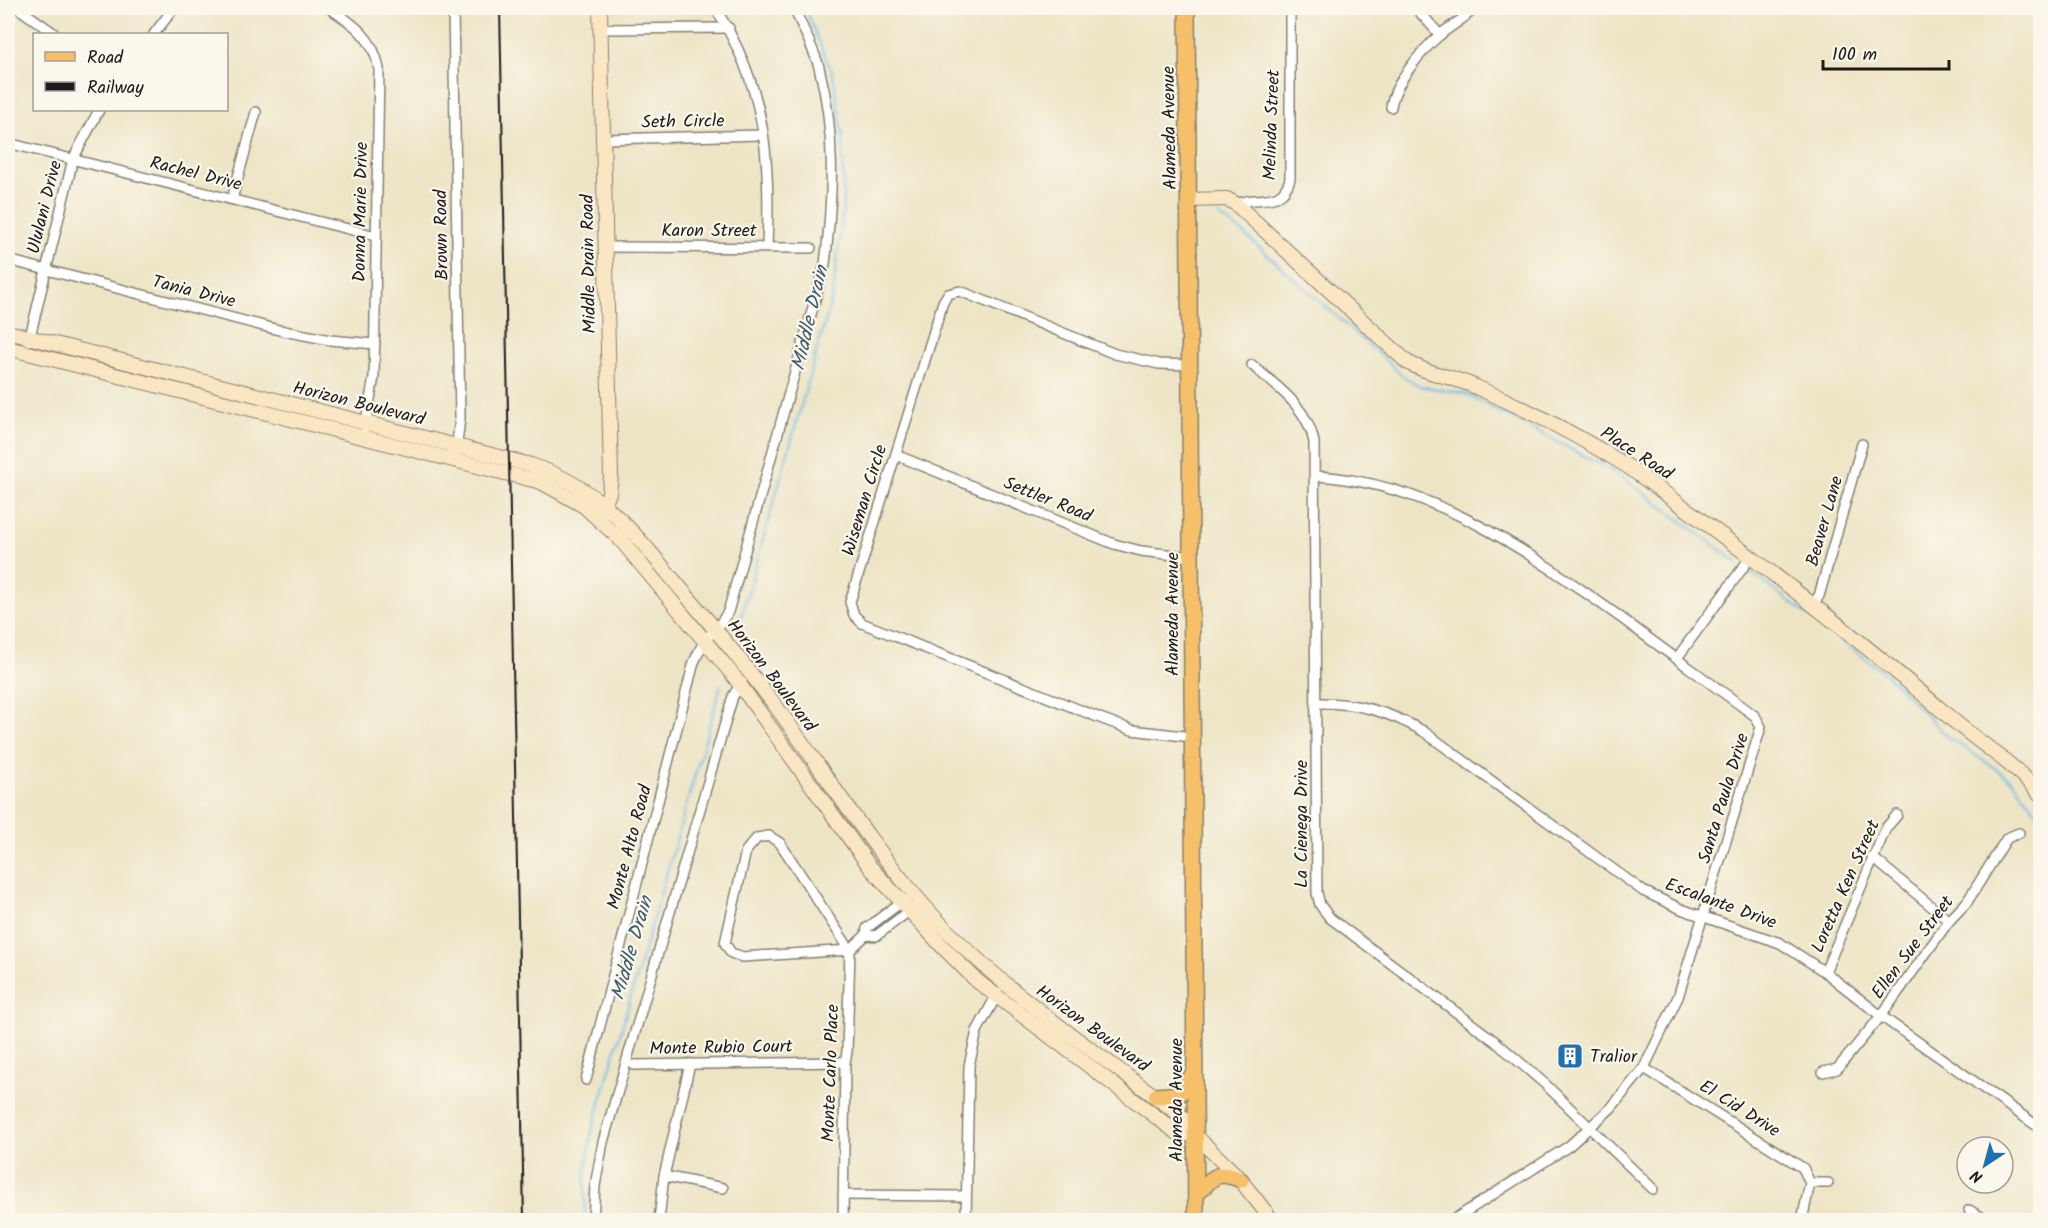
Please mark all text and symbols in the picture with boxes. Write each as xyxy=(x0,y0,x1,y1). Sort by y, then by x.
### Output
legend xyxy=(33,33,228,111)
scale bar xyxy=(1823,33,1949,71)
text: 100 m xyxy=(1832,41,1877,70)
text: Road xyxy=(87,44,124,73)
street label: Alameda Avenue xyxy=(1155,66,1186,190)
street label: Melinda Street xyxy=(1256,68,1289,181)
text: Railway xyxy=(87,74,144,103)
street label: Seth Circle xyxy=(641,107,725,138)
street label: Donna Marie Drive xyxy=(346,142,377,282)
street label: Rachel Drive xyxy=(147,149,245,200)
street label: Ululani Drive xyxy=(20,158,71,257)
street label: Brown Road xyxy=(427,188,458,281)
street label: Middle Drain Road xyxy=(574,193,605,334)
street label: Karon Street xyxy=(661,217,758,246)
water label: Middle Drain xyxy=(783,262,839,374)
street label: Tania Drive xyxy=(149,268,238,317)
street label: Horizon Boulevard xyxy=(290,374,429,435)
street label: Place Road xyxy=(1594,420,1679,489)
street label: Wiseman Circle xyxy=(835,441,896,560)
street label: Settler Road xyxy=(999,469,1097,532)
street label: Beaver Lane xyxy=(1799,473,1852,570)
street label: Alameda Avenue xyxy=(1159,552,1188,676)
street label: Horizon Boulevard xyxy=(719,613,824,739)
street label: Santa Paula Drive xyxy=(1691,730,1758,867)
street label: La Cienega Drive xyxy=(1288,760,1317,888)
street label: Monte Alto Road xyxy=(600,781,661,913)
street label: Loretta Ken Street xyxy=(1804,815,1889,958)
street label: Escalante Drive xyxy=(1661,871,1780,938)
street label: Ellen Sue Street xyxy=(1864,889,1963,1006)
water label: Middle Drain xyxy=(603,892,663,1004)
street label: Horizon Boulevard xyxy=(1029,978,1156,1081)
street label: Monte Carlo Place xyxy=(815,1004,848,1142)
street label: Monte Rubio Court xyxy=(649,1033,794,1064)
street label: Alameda Avenue xyxy=(1163,1038,1192,1162)
building icon: Tralior xyxy=(1555,1041,1585,1071)
place label: Tralior xyxy=(1590,1043,1638,1072)
street label: El Cid Drive xyxy=(1693,1073,1785,1146)
north arrow xyxy=(1955,1135,2015,1195)
text: N xyxy=(1966,1163,1989,1189)

